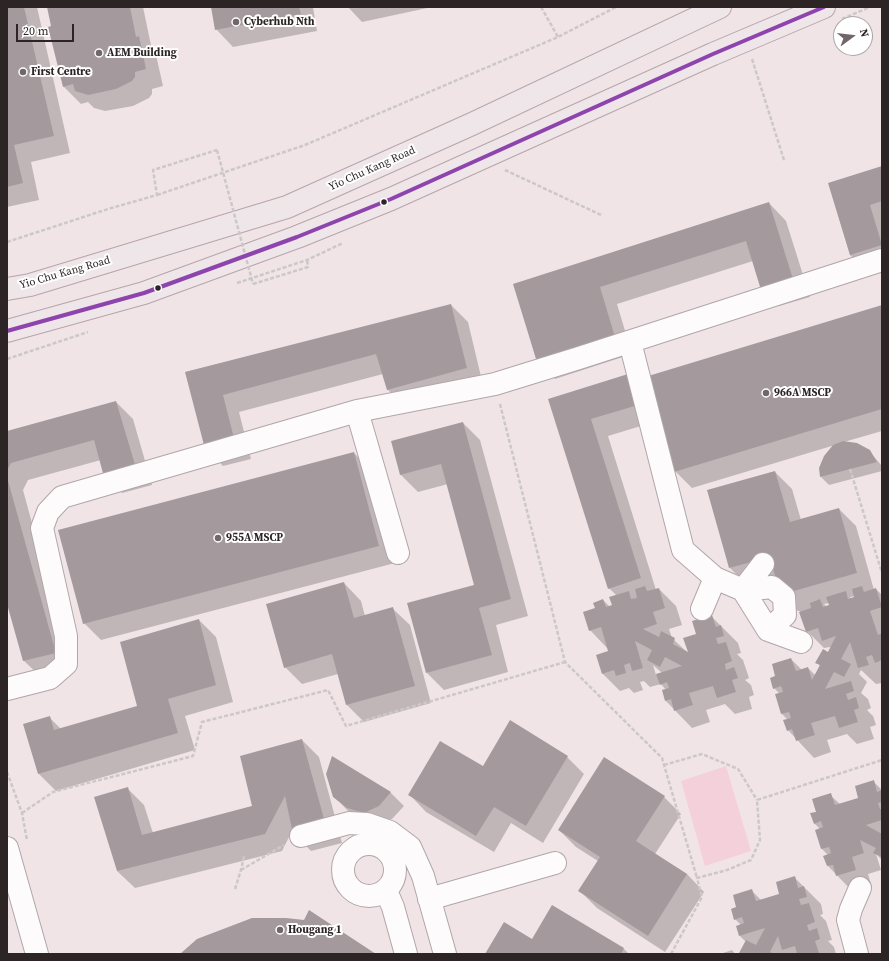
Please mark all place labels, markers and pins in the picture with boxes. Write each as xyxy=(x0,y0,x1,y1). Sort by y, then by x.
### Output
place label: Cyberhub Nth xyxy=(244,15,314,29)
marker: Cyberhub Nth xyxy=(231,17,241,27)
place label: AEM Building xyxy=(107,46,177,60)
marker: AEM Building xyxy=(94,48,104,58)
place label: First Centre xyxy=(31,65,91,79)
marker: First Centre xyxy=(18,67,28,77)
unlabelled marker xyxy=(379,197,389,207)
unlabelled marker xyxy=(153,283,163,293)
place label: 966A MSCP xyxy=(774,386,831,400)
marker: 966A MSCP xyxy=(761,388,771,398)
place label: 955A MSCP xyxy=(226,531,283,545)
marker: 955A MSCP xyxy=(213,533,223,543)
place label: Hougang 1 xyxy=(288,923,342,937)
marker: Hougang 1 xyxy=(275,925,285,935)

